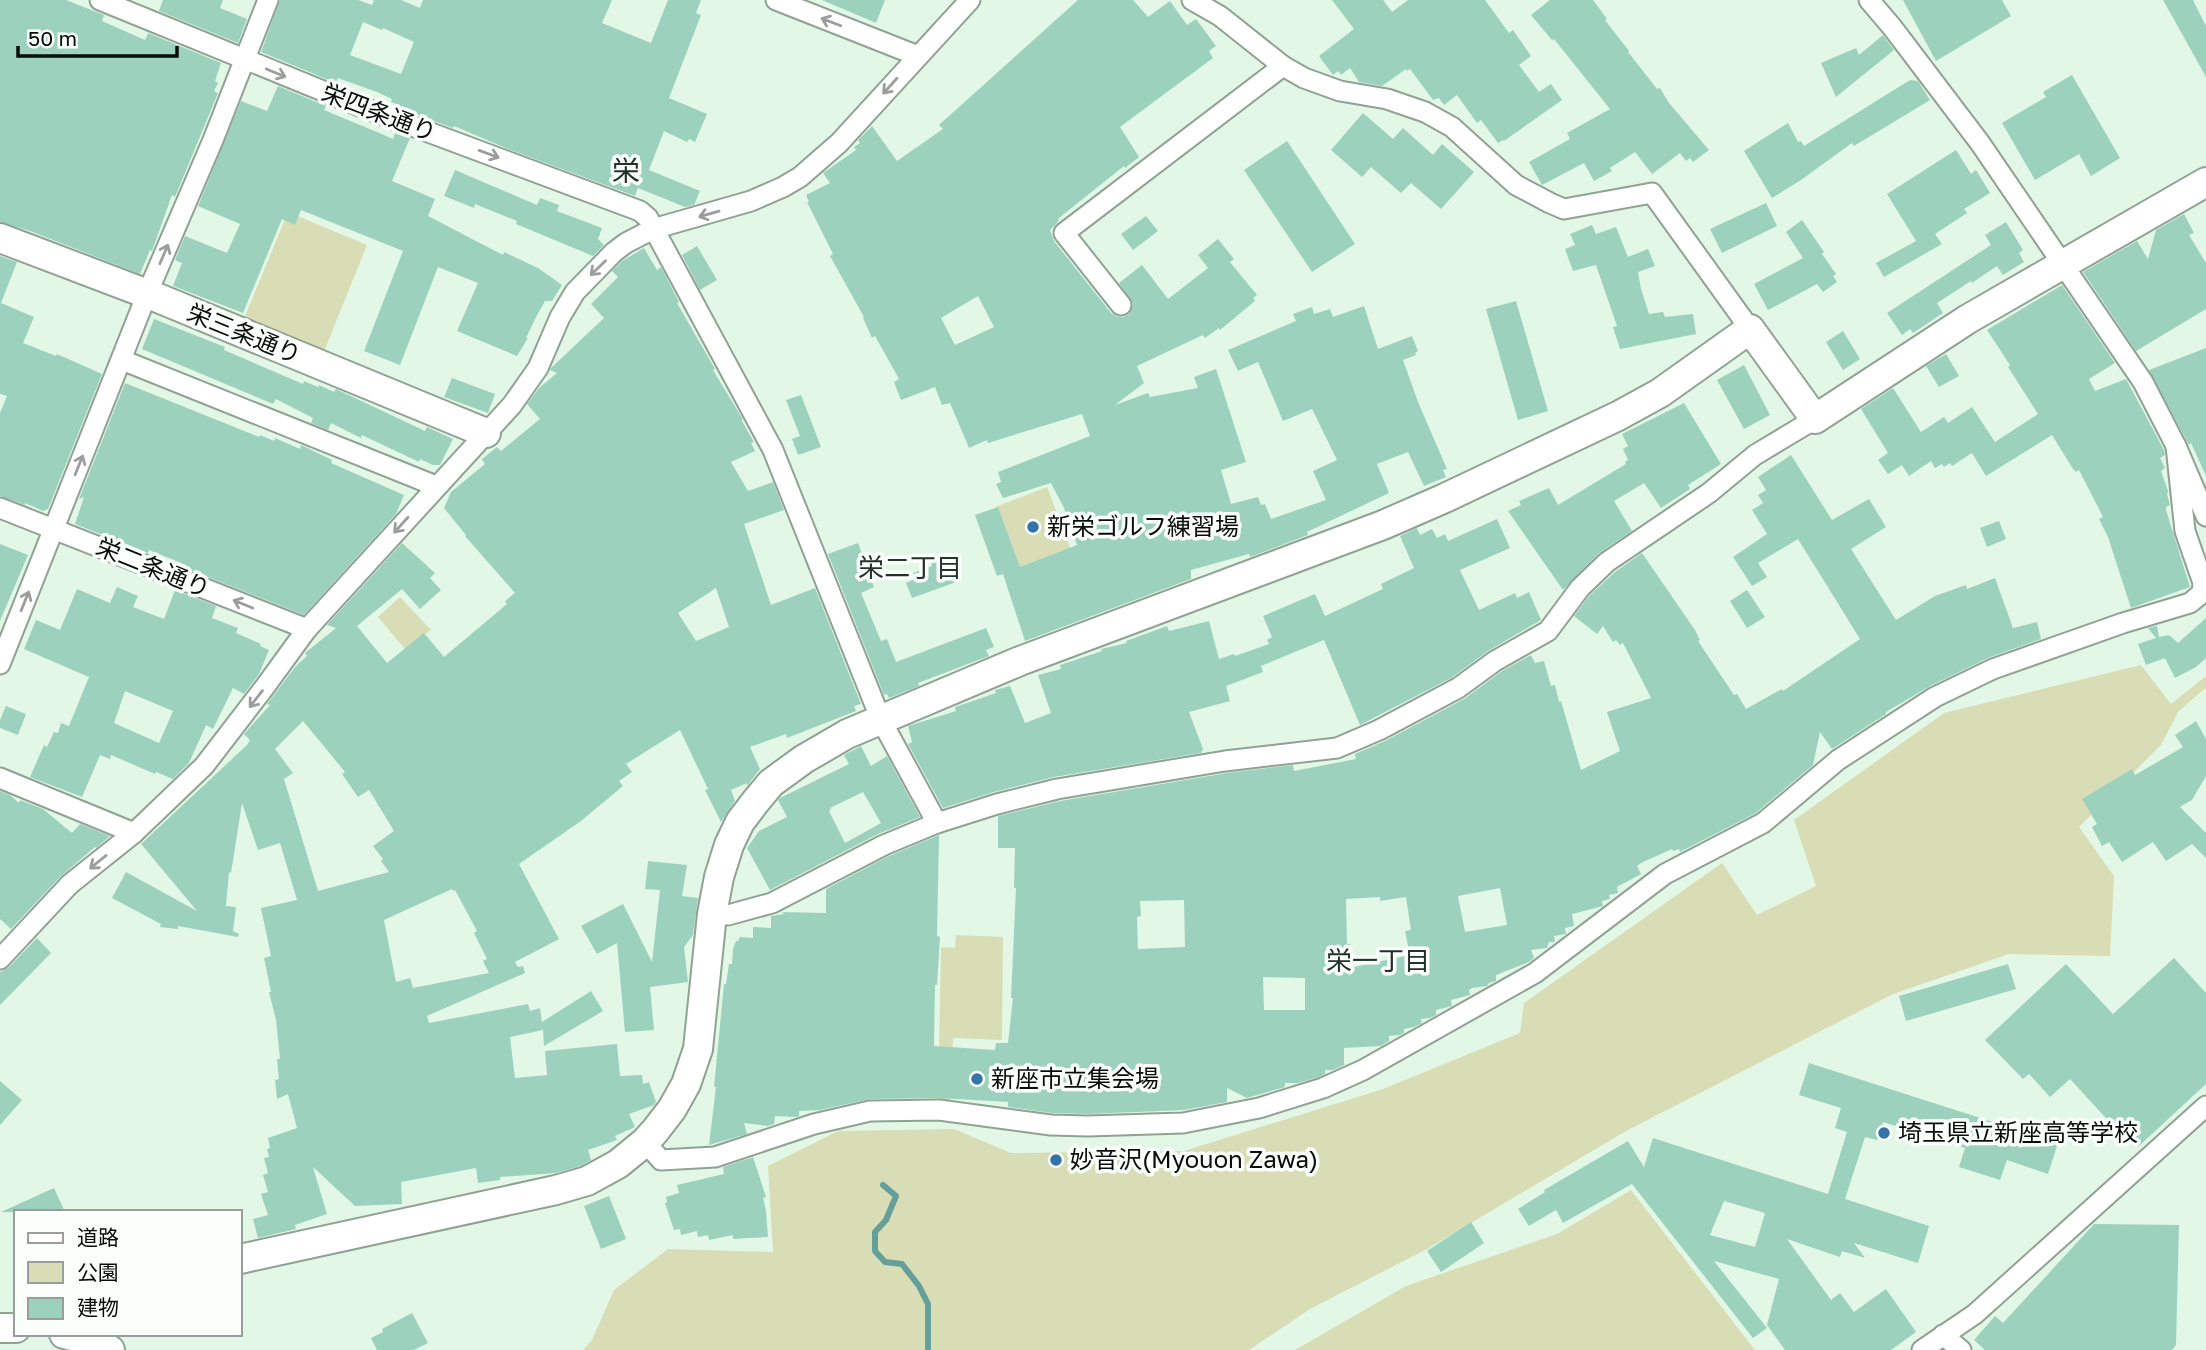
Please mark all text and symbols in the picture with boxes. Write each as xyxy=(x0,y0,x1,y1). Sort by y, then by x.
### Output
scale bar xyxy=(18,14,177,58)
one-way arrow xyxy=(821,14,843,27)
text: 50 m xyxy=(28,25,77,51)
one-way arrow xyxy=(265,67,287,80)
street label: 栄四条通り xyxy=(318,77,441,147)
one-way arrow xyxy=(882,77,899,94)
one-way arrow xyxy=(477,148,499,161)
district label: 栄 xyxy=(612,154,640,187)
one-way arrow xyxy=(698,208,721,221)
one-way arrow xyxy=(159,244,172,265)
one-way arrow xyxy=(589,260,606,277)
street label: 栄三条通り xyxy=(183,297,306,369)
one-way arrow xyxy=(74,455,87,477)
place label: 新栄ゴルフ練習場 xyxy=(1047,511,1239,540)
one-way arrow xyxy=(393,516,410,533)
marker: 新栄ゴルフ練習場 xyxy=(1025,519,1041,535)
street label: 栄二条通り xyxy=(92,531,215,603)
district label: 栄二丁目 xyxy=(858,552,962,583)
one-way arrow xyxy=(20,590,33,612)
one-way arrow xyxy=(233,596,255,609)
one-way arrow xyxy=(249,690,264,708)
one-way arrow xyxy=(90,854,108,869)
district label: 栄一丁目 xyxy=(1326,945,1430,976)
place label: 新座市立集会場 xyxy=(991,1063,1159,1092)
marker: 新座市立集会場 xyxy=(969,1071,985,1087)
place label: 埼玉県立新座高等学校 xyxy=(1898,1117,2138,1146)
marker: 埼玉県立新座高等学校 xyxy=(1876,1125,1892,1141)
place label: 妙音沢(Myouon Zawa) xyxy=(1070,1144,1318,1173)
marker: 妙音沢(Myouon Zawa) xyxy=(1048,1152,1064,1168)
legend xyxy=(14,1210,242,1336)
text: 道路 xyxy=(77,1224,119,1250)
text: 公園 xyxy=(77,1259,119,1285)
text: 建物 xyxy=(77,1294,119,1320)

